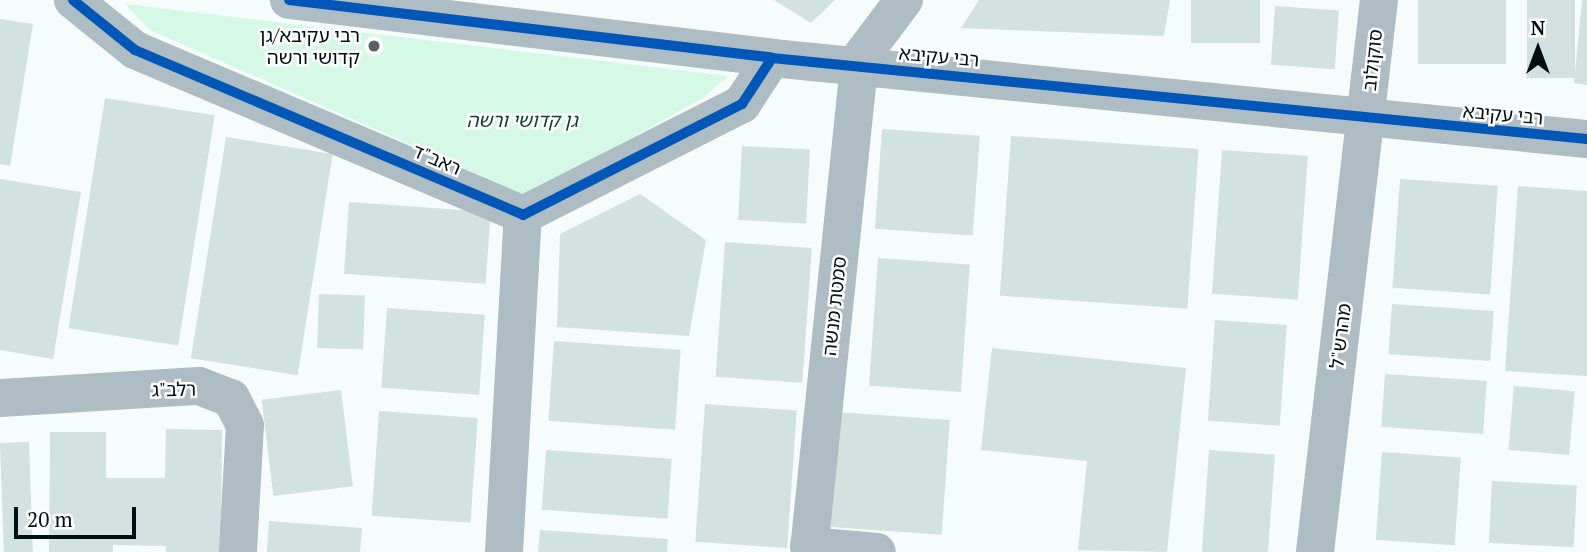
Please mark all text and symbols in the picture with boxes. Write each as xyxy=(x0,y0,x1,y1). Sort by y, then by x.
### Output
north arrow xyxy=(1503,14,1573,84)
text: N xyxy=(1531,15,1545,40)
place label: רבי עקיבא/גן קדושי ורשה xyxy=(259,24,360,68)
street label: סוקולוב xyxy=(1357,28,1387,92)
marker: רבי עקיבא/גן קדושי ורשה xyxy=(366,38,382,54)
street label: רבי עקיבא xyxy=(898,41,980,71)
street label: רבי עקיבא xyxy=(1462,99,1544,129)
park label: גן קדושי ורשה xyxy=(466,109,578,131)
street label: ראב"ד xyxy=(409,139,465,179)
street label: סמטת מנשה xyxy=(817,255,851,357)
street label: מהרש"ל xyxy=(1325,302,1355,370)
street label: רלב"ג xyxy=(152,377,196,401)
scale bar xyxy=(18,492,140,536)
text: 20 m xyxy=(27,505,73,533)

